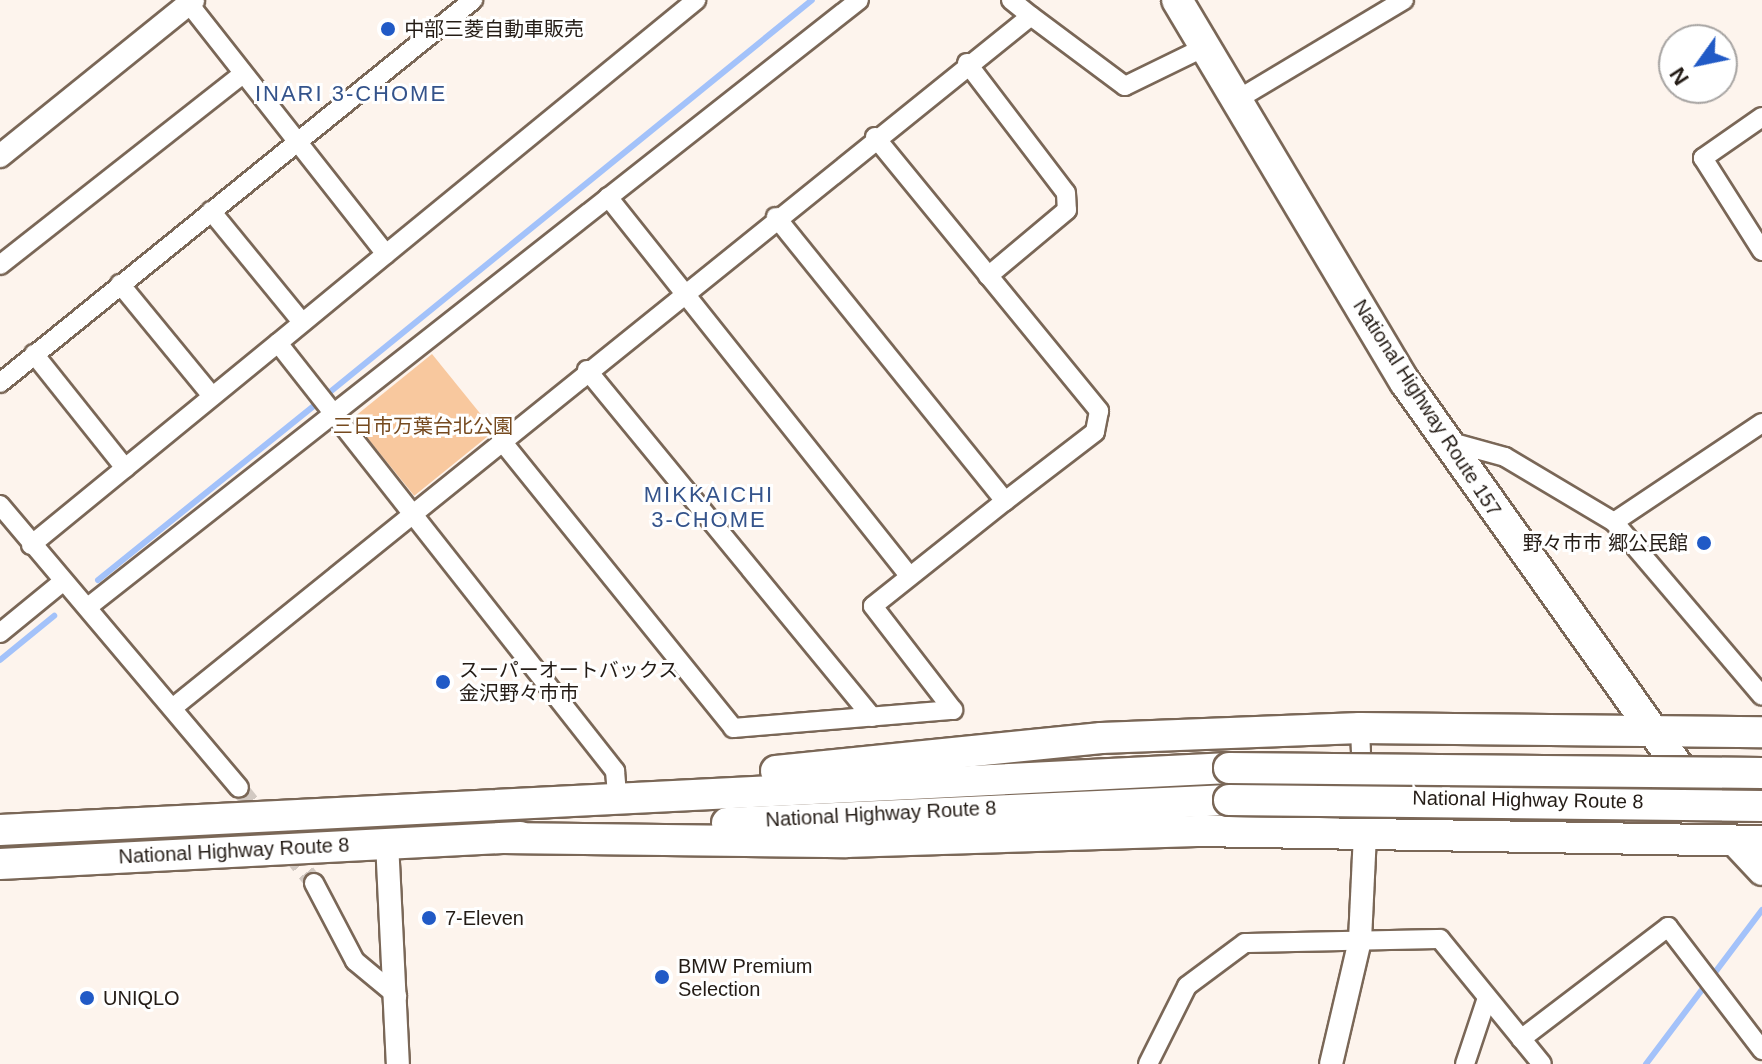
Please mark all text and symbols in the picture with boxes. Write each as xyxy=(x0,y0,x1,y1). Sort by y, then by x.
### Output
place label: 中部三菱自動車販売 xyxy=(404,17,584,41)
marker: 中部三菱自動車販売 xyxy=(379,20,397,38)
north arrow xyxy=(1658,24,1738,104)
text: N xyxy=(1664,63,1694,90)
district label: INARI 3-CHOME xyxy=(255,81,447,107)
street label: National Highway Route 157 xyxy=(1348,295,1506,521)
park label: 三日市万葉台北公園 xyxy=(333,414,513,438)
district label: MIKKAICHI 3-CHOME xyxy=(644,481,774,532)
place label: 野々市市 郷公民館 xyxy=(1522,531,1688,555)
marker: 野々市市 郷公民館 xyxy=(1695,534,1713,552)
place label: スーパーオートバックス 金沢野々市市 xyxy=(459,658,679,705)
marker: スーパーオートバックス 金沢野々市市 xyxy=(434,673,452,691)
street label: National Highway Route 8 xyxy=(1412,786,1644,814)
street label: National Highway Route 8 xyxy=(765,796,997,832)
street label: National Highway Route 8 xyxy=(118,833,350,869)
place label: 7-Eleven xyxy=(445,906,524,930)
marker: 7-Eleven xyxy=(420,909,438,927)
place label: BMW Premium Selection xyxy=(678,954,812,1001)
marker: BMW Premium Selection xyxy=(653,968,671,986)
place label: UNIQLO xyxy=(103,986,180,1010)
marker: UNIQLO xyxy=(78,989,96,1007)

